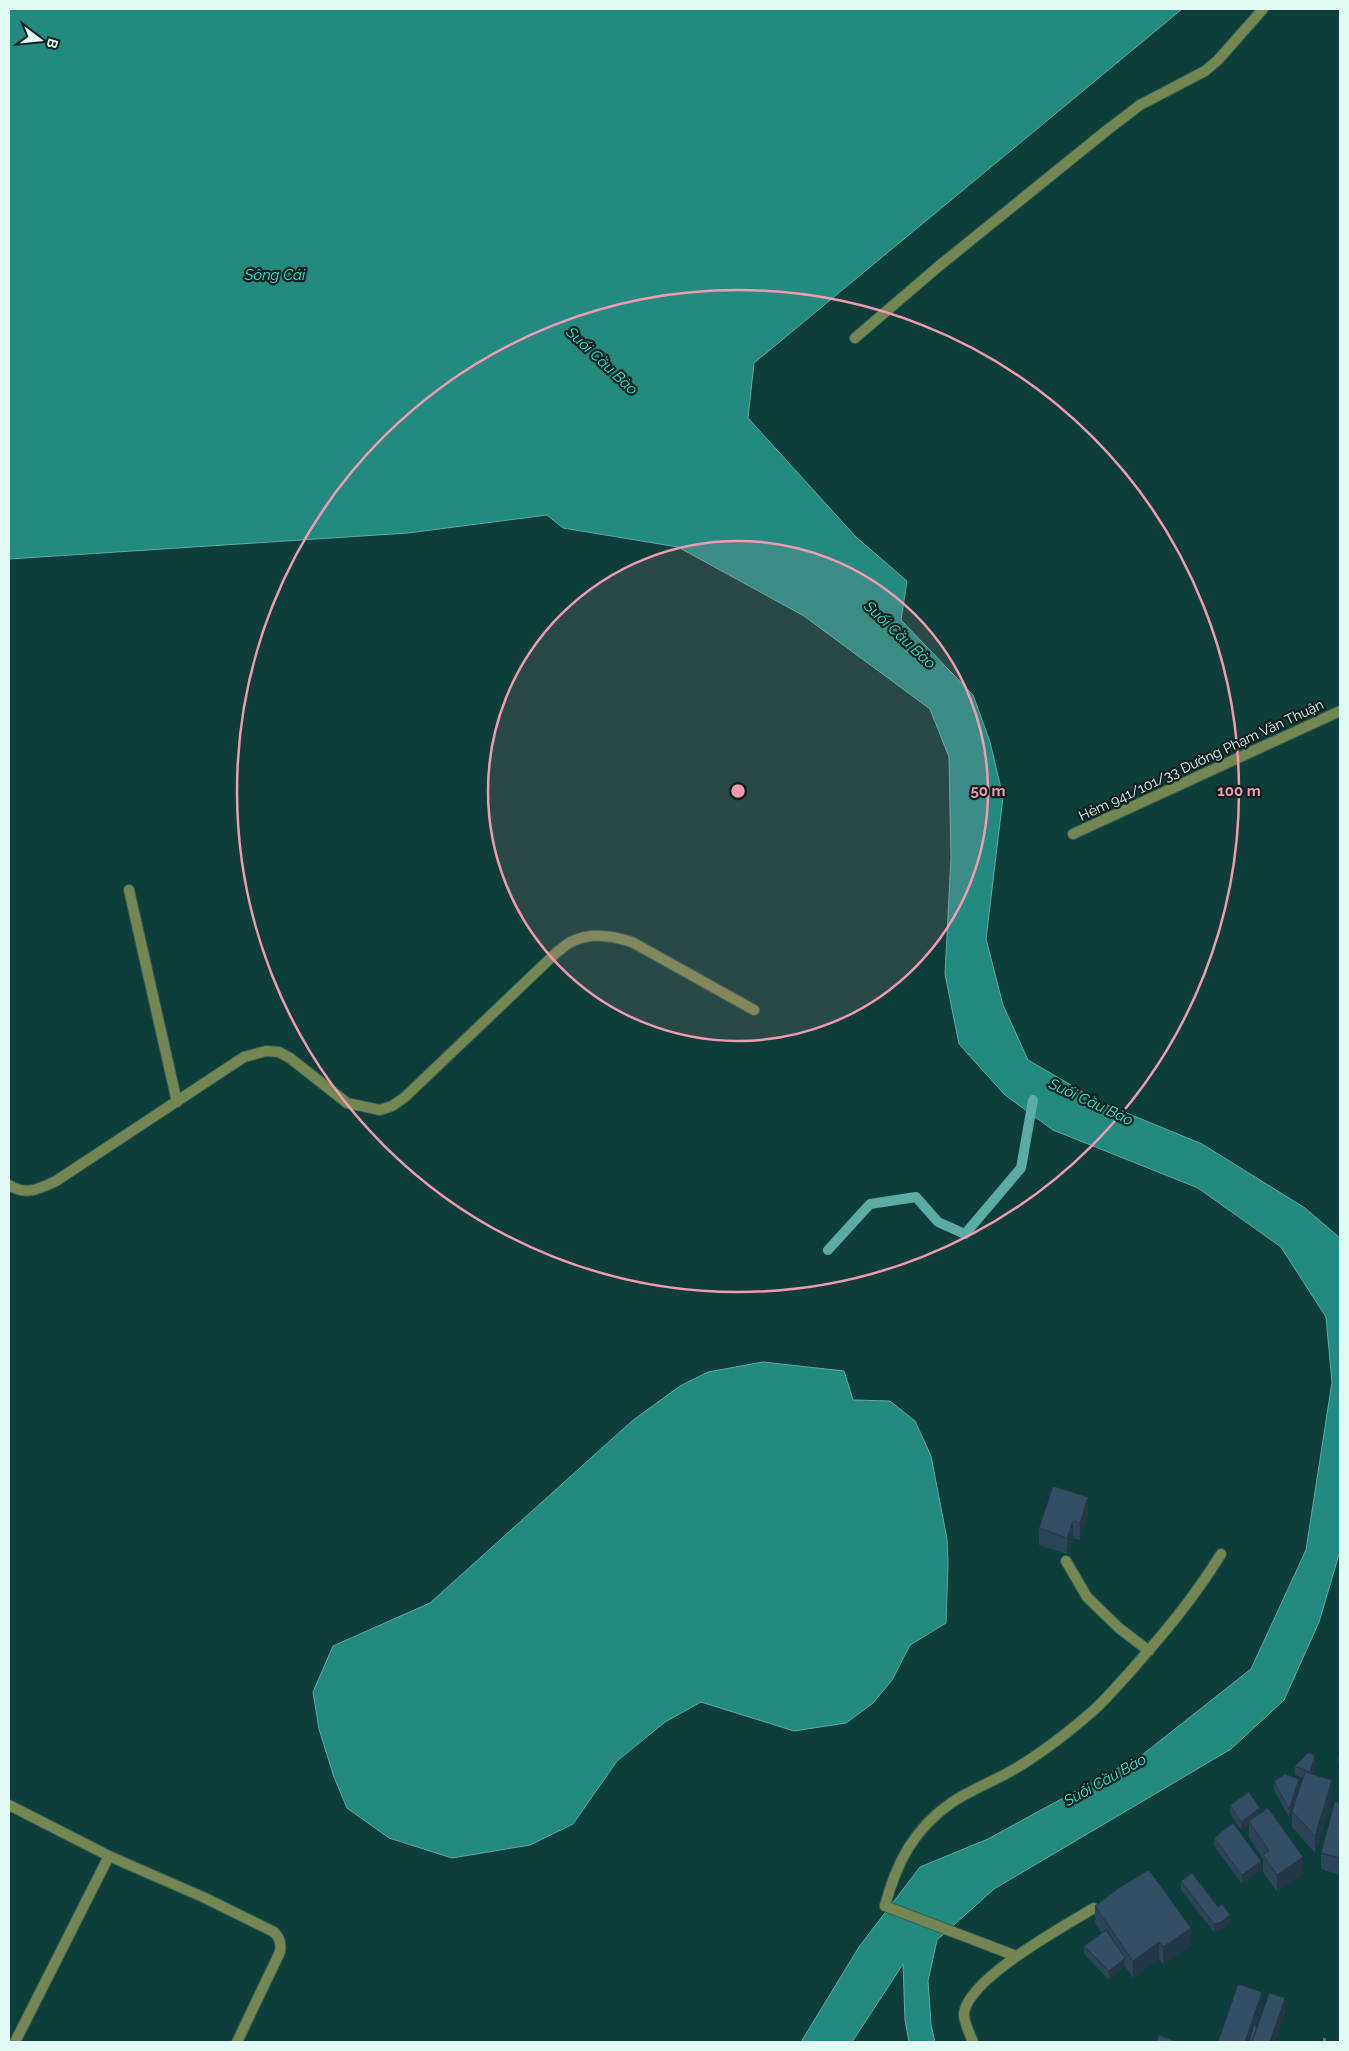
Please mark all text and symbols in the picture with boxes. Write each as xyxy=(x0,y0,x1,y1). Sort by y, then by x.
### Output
north arrow xyxy=(15,15,65,65)
text: B xyxy=(43,37,62,51)
water label: Sông Cái xyxy=(244,266,306,284)
water label: Suối Cầu Bào xyxy=(562,323,641,399)
water label: Suối Cầu Bào xyxy=(860,597,939,673)
street label: Hẻm 941/101/33 Đường Phạm Văn Thuận xyxy=(1076,696,1326,824)
centre of rings xyxy=(729,782,747,800)
text: 50 m xyxy=(970,782,1006,800)
text: 100 m xyxy=(1217,782,1261,800)
water label: Suối Cầu Bào xyxy=(1045,1074,1136,1129)
water label: Suối Cầu Bào xyxy=(1060,1750,1149,1810)

